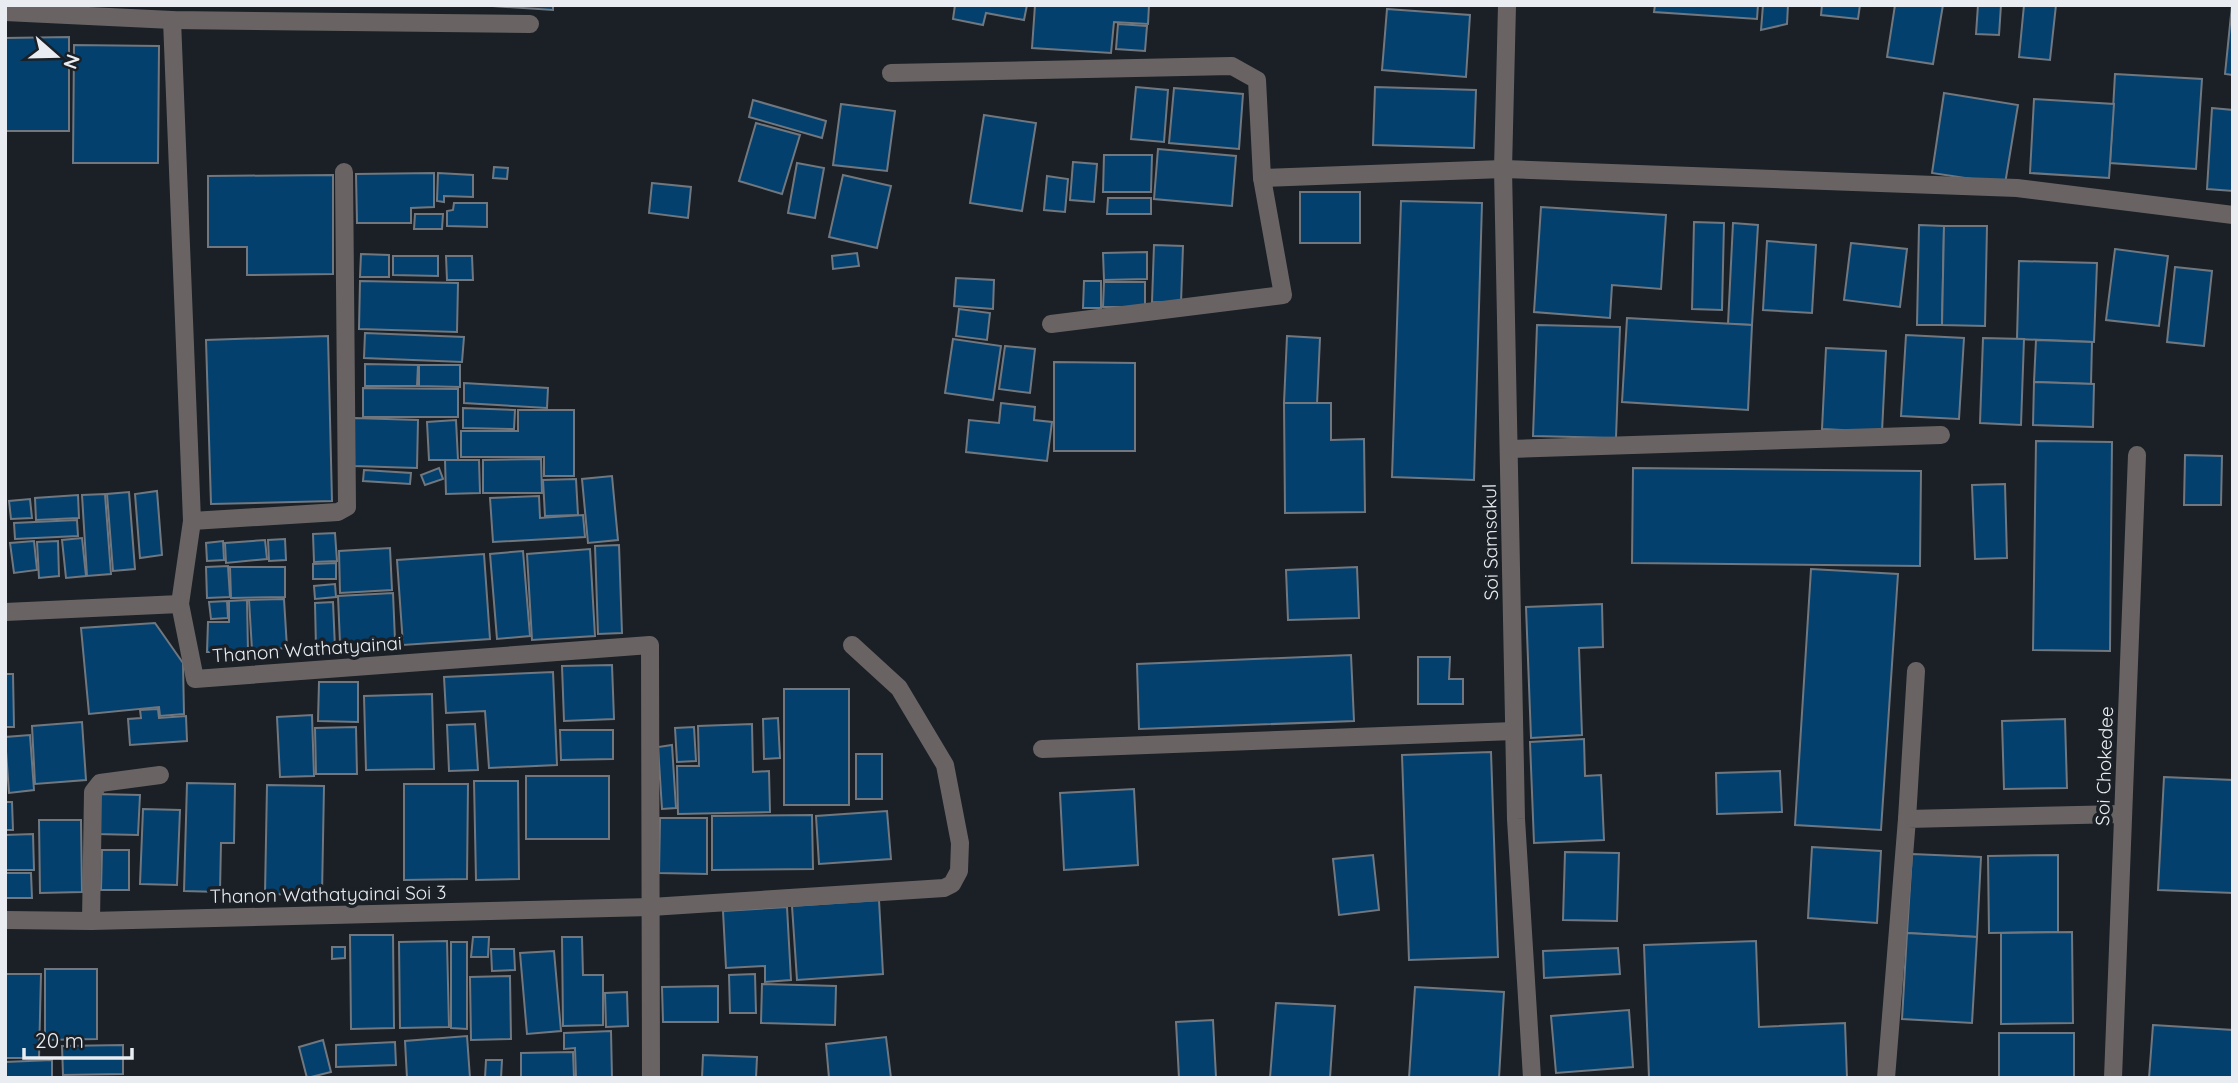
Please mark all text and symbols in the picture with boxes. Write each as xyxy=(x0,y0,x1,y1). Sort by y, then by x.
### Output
north arrow xyxy=(21,21,91,91)
text: N xyxy=(58,51,86,72)
street label: Soi Samsakul xyxy=(1477,483,1503,601)
street label: Thanon Wathatyainai xyxy=(211,630,403,668)
street label: Soi Chokedee xyxy=(2090,706,2118,826)
street label: Thanon Wathatyainai Soi 3 xyxy=(209,880,447,908)
scale bar xyxy=(24,1016,133,1060)
text: 20 m xyxy=(35,1027,84,1053)

